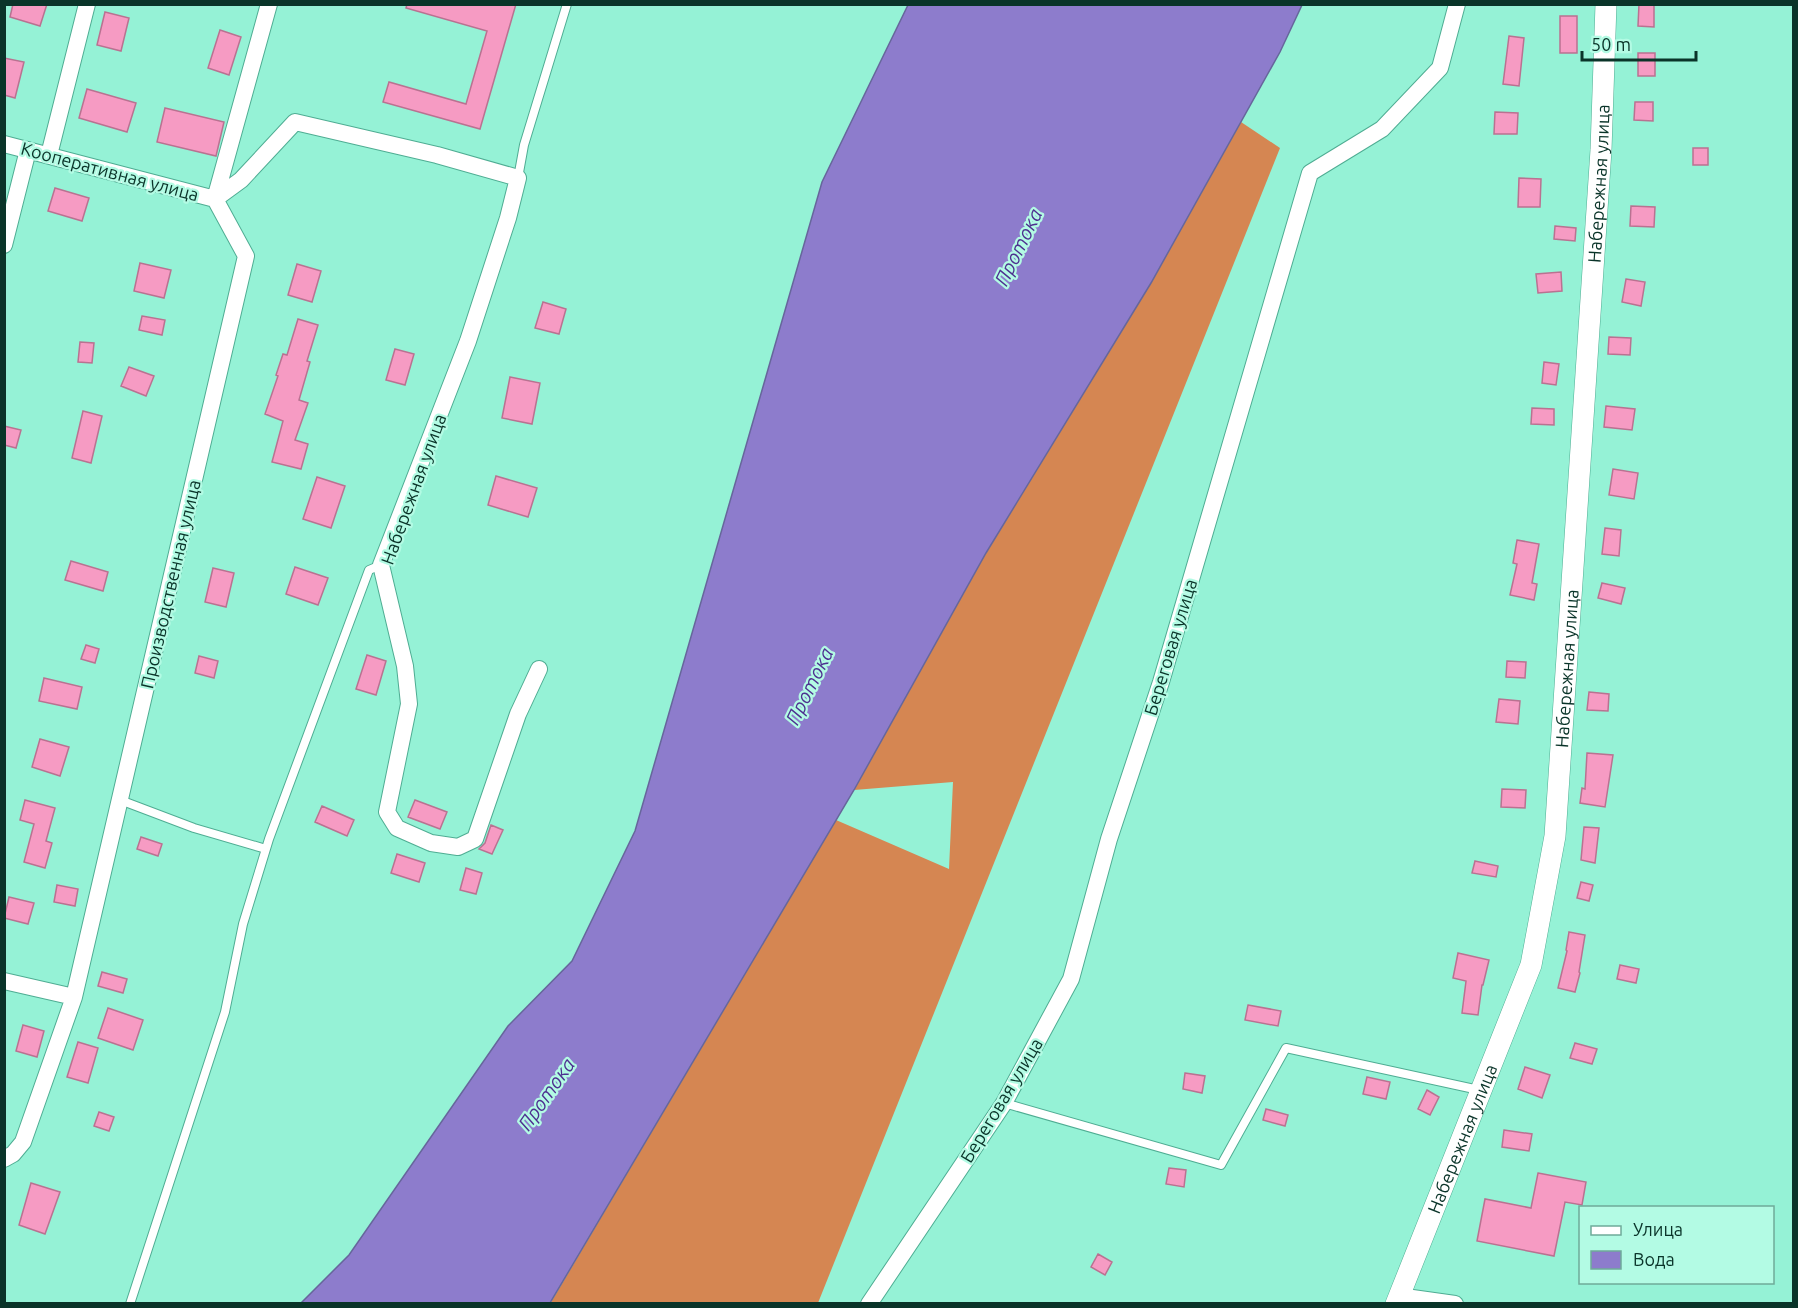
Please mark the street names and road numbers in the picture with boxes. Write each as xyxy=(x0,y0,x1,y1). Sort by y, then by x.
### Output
street label: Набережная улица xyxy=(1583,104,1613,264)
street label: Кооперативная улица xyxy=(19,138,201,204)
street label: Набережная улица xyxy=(376,411,450,567)
street label: Производственная улица xyxy=(136,478,204,690)
street label: Береговая улица xyxy=(1140,576,1200,718)
street label: Набережная улица xyxy=(1551,588,1582,748)
street label: Береговая улица xyxy=(956,1034,1046,1166)
street label: Набережная улица xyxy=(1423,1061,1501,1216)

